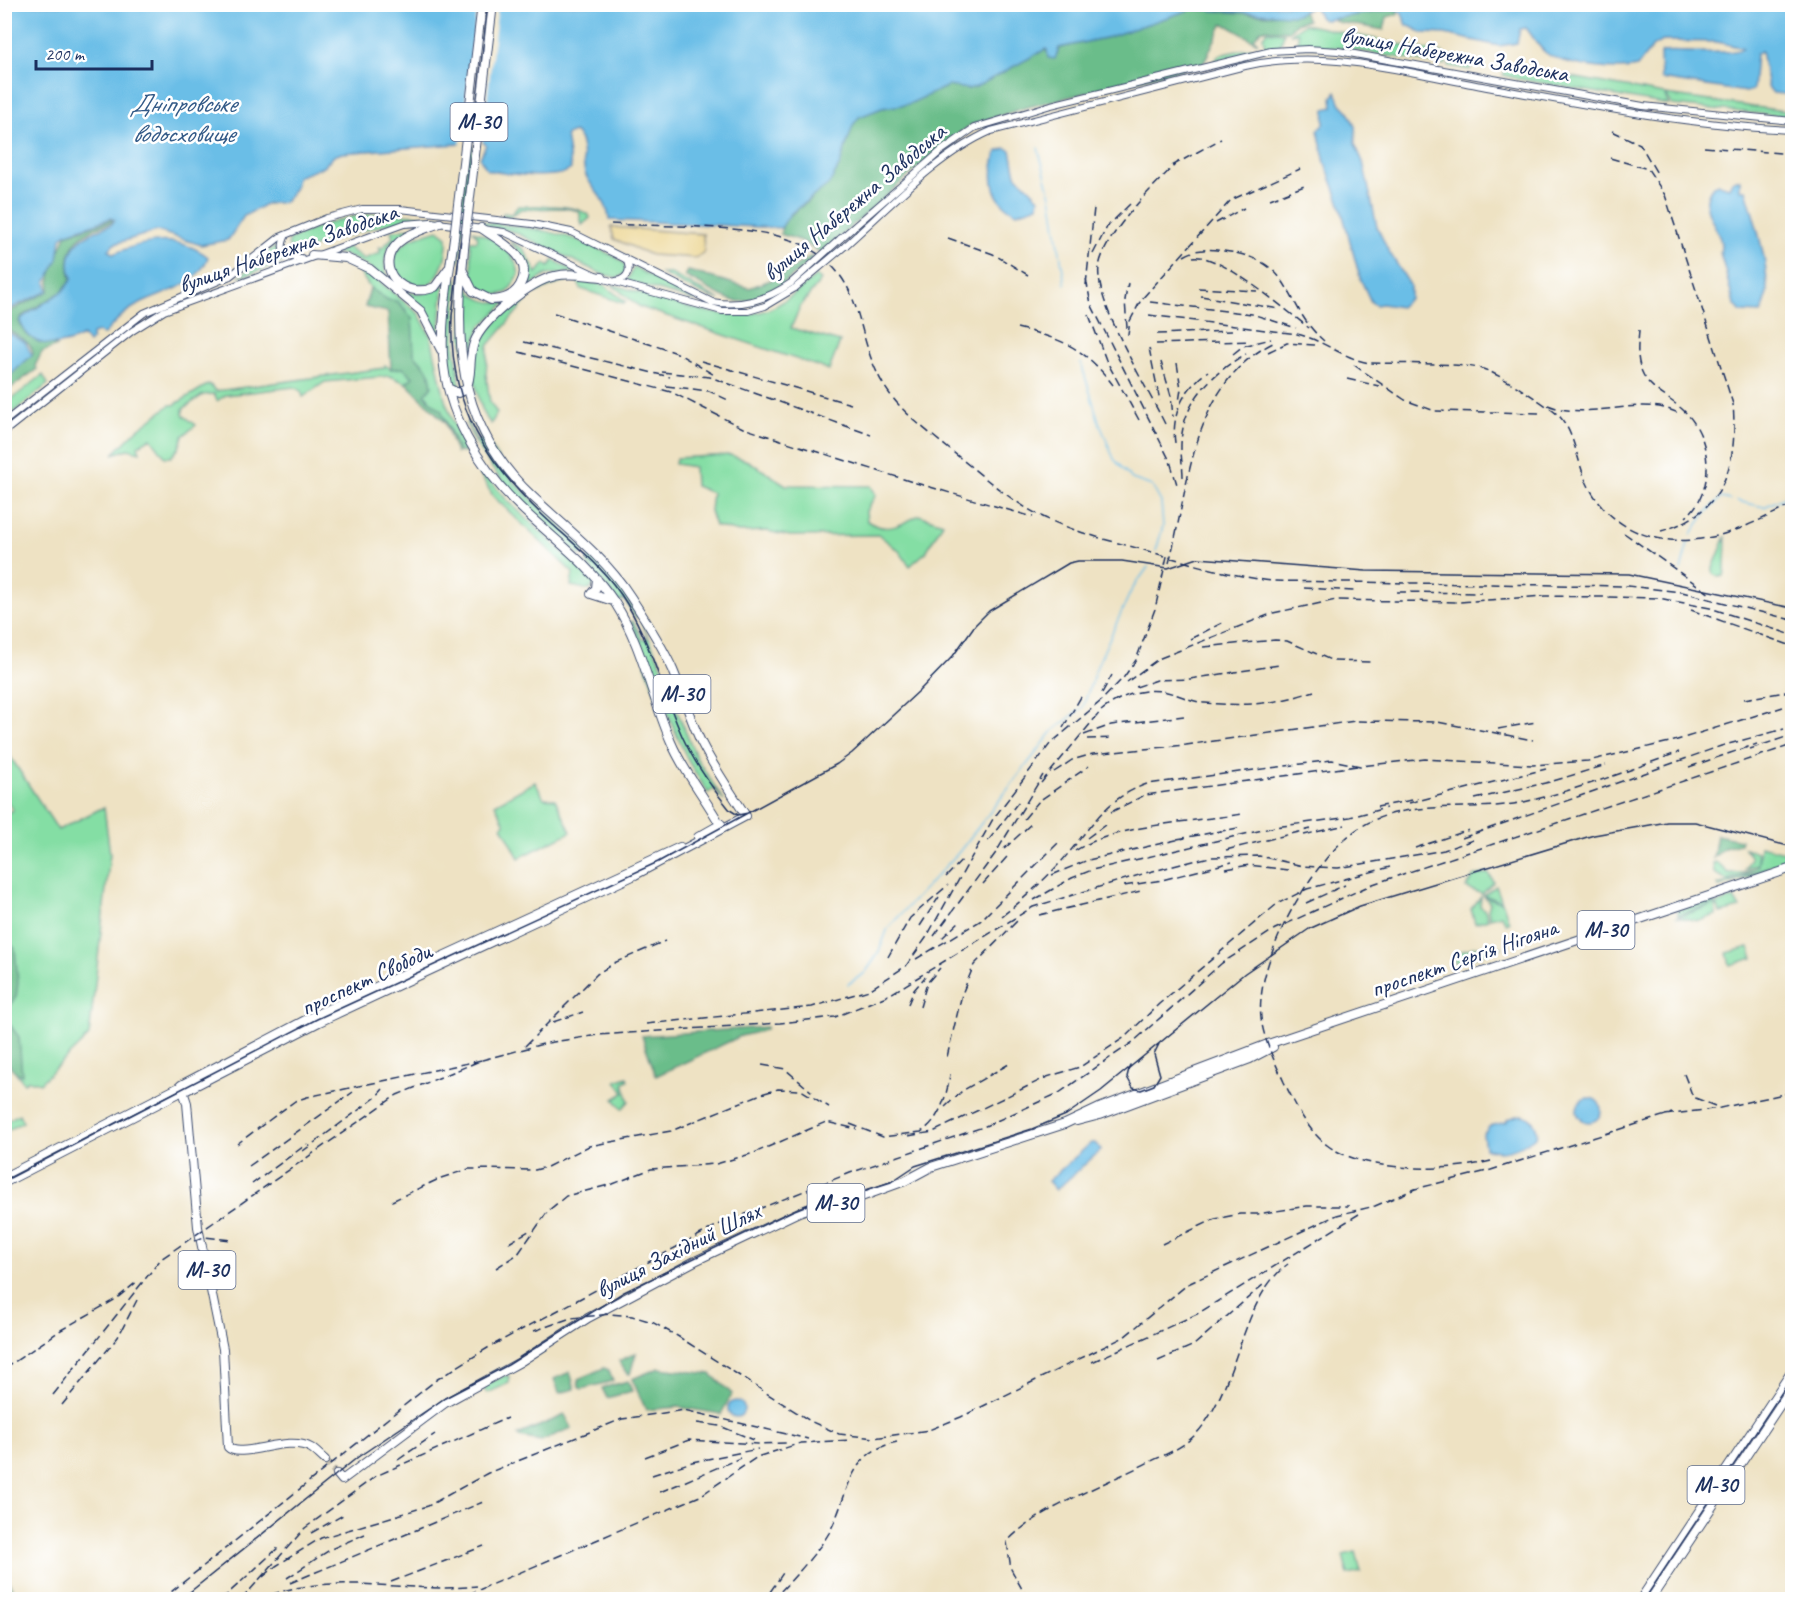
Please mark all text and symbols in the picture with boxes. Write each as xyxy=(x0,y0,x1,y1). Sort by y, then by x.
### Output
street label: вулиця Набережна Заводська xyxy=(1339,19,1572,89)
scale bar xyxy=(36,33,152,71)
text: 200 m xyxy=(45,43,86,65)
water label: Дніпровське водосховище xyxy=(129,87,239,150)
road number: М-30 xyxy=(450,103,508,141)
street label: вулиця Набережна Заводська xyxy=(756,116,953,287)
street label: вулиця Набережна Заводська xyxy=(174,196,403,300)
road number: М-30 xyxy=(654,675,710,713)
street label: проспект Сергія Нігояна xyxy=(1367,911,1563,1004)
road number: М-30 xyxy=(1578,911,1634,949)
street label: проспект Свободи xyxy=(296,935,438,1022)
road number: М-30 xyxy=(808,1184,864,1222)
street label: вулиця Західний Шлях xyxy=(591,1195,767,1304)
road number: М-30 xyxy=(178,1251,236,1289)
road number: М-30 xyxy=(1688,1466,1744,1504)

